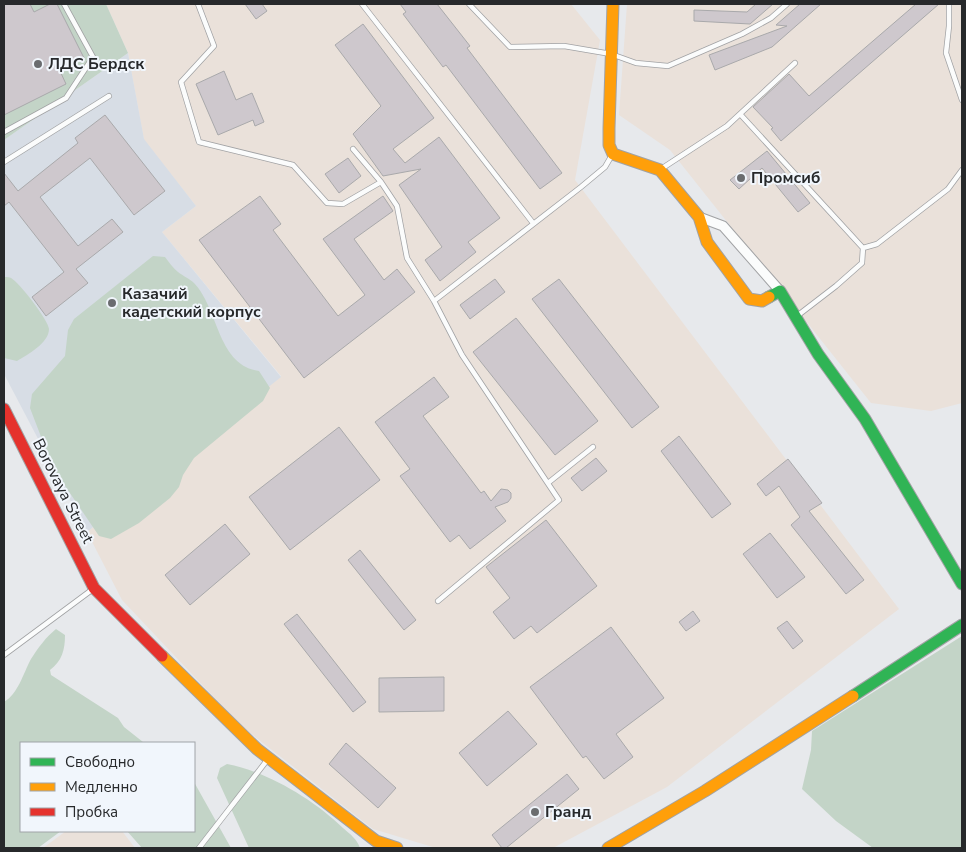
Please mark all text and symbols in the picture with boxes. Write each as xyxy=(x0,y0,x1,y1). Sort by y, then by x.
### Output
place label: ЛДС Бердск xyxy=(48,53,145,75)
marker: ЛДС Бердск xyxy=(32,58,44,70)
place label: Промсиб xyxy=(751,167,820,189)
marker: Промсиб xyxy=(735,172,747,184)
place label: Казачий кадетский корпус xyxy=(122,283,261,323)
marker: Казачий кадетский корпус xyxy=(106,297,118,309)
street label: Borovaya Street xyxy=(27,435,99,548)
legend xyxy=(20,742,195,832)
text: Свободно xyxy=(65,752,135,772)
text: Медленно xyxy=(65,777,138,797)
place label: Гранд xyxy=(545,801,591,823)
text: Пробка xyxy=(65,802,118,822)
marker: Гранд xyxy=(529,806,541,818)

